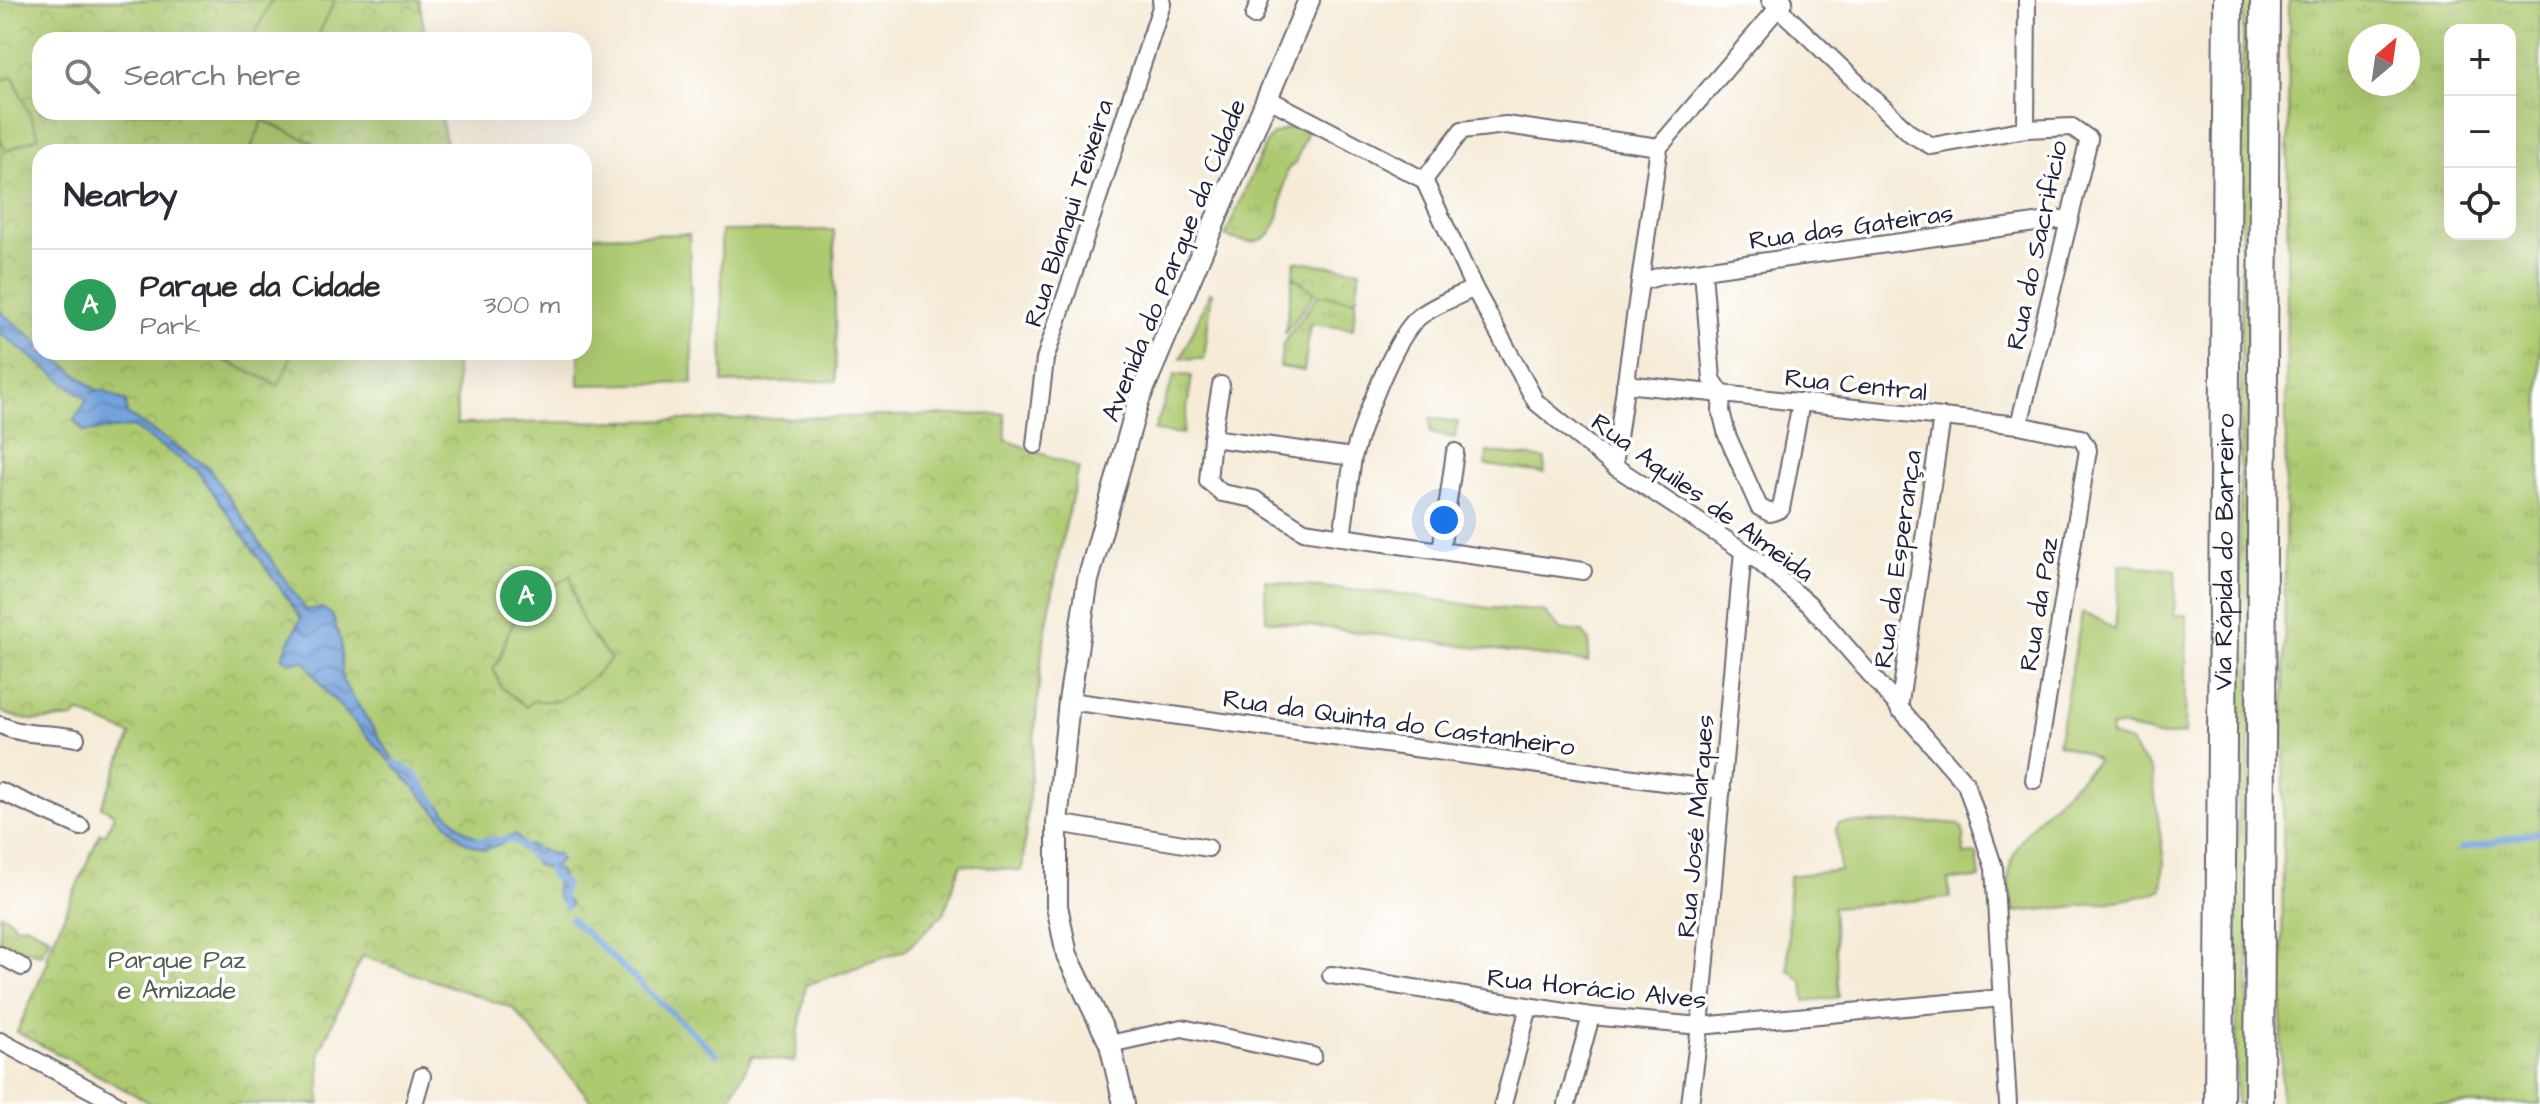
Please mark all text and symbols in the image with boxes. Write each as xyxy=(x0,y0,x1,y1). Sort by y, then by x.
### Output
north arrow xyxy=(2348,24,2420,96)
map controls xyxy=(2444,24,2516,240)
button: + xyxy=(2444,24,2516,96)
search box xyxy=(32,32,592,120)
icon: search xyxy=(60,54,104,98)
text: Search here xyxy=(124,55,301,97)
street label: Avenida do Parque da Cidade xyxy=(1093,94,1255,427)
street label: Rua Blanqui Teixeira xyxy=(1015,95,1123,332)
button: − xyxy=(2444,96,2516,168)
street label: Rua do Sacrifício xyxy=(1997,137,2077,353)
button: locate xyxy=(2444,168,2516,240)
text: Nearby xyxy=(64,172,178,220)
street label: Rua das Gateiras xyxy=(1747,195,1956,259)
text: Parque da Cidade xyxy=(140,266,381,308)
text: A xyxy=(82,287,98,323)
text: 300 m xyxy=(483,287,560,323)
text: Park xyxy=(140,308,200,344)
street label: Rua Central xyxy=(1783,360,1929,410)
street label: Rua Aquiles de Almeida xyxy=(1584,405,1821,591)
street label: Via Rápida do Barreiro xyxy=(2205,413,2244,691)
street label: Rua da Esperança xyxy=(1865,448,1931,670)
your location xyxy=(1424,500,1464,540)
street label: Rua da Paz xyxy=(2011,535,2067,674)
pin: A xyxy=(500,566,552,626)
street label: Rua da Quinta do Castanheiro xyxy=(1221,680,1577,766)
street label: Rua José Marques xyxy=(1668,713,1724,939)
park label: Parque Paz e Amizade xyxy=(108,942,246,1008)
street label: Rua Horácio Alves xyxy=(1486,960,1708,1018)

